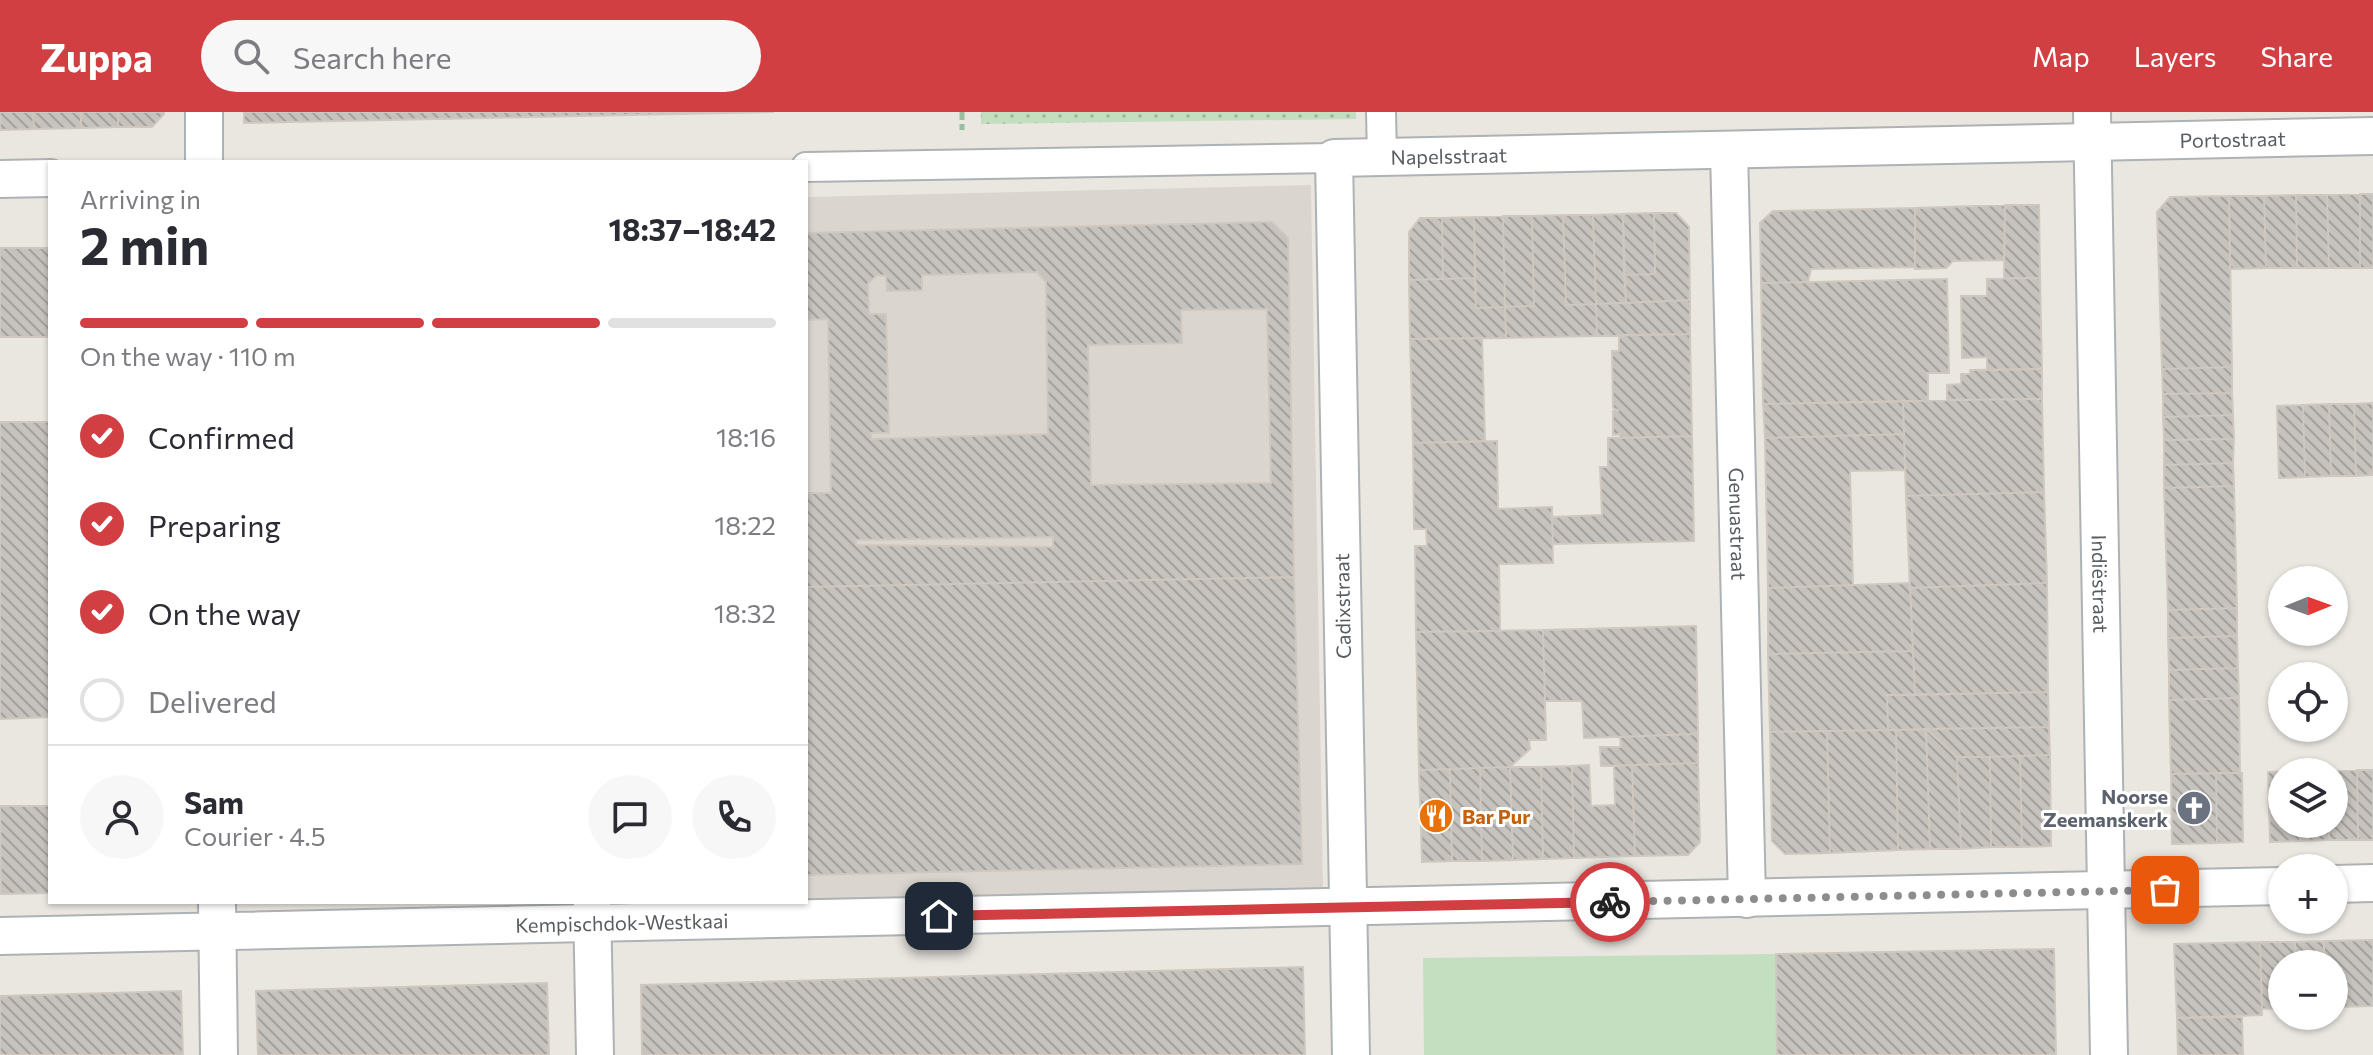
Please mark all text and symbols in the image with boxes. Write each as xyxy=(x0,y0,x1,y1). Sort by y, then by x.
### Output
search box xyxy=(201,20,761,92)
text: Zuppa xyxy=(40,33,153,80)
icon: search xyxy=(229,34,273,78)
text: Search here xyxy=(293,38,451,75)
text: Map xyxy=(2032,39,2090,73)
text: Layers xyxy=(2134,39,2216,73)
text: Share xyxy=(2260,39,2333,73)
street label: Portostraat xyxy=(2179,126,2286,152)
street label: Napelsstraat xyxy=(1390,142,1507,169)
text: Arriving in xyxy=(80,183,201,214)
text: 18:37–18:42 xyxy=(609,210,776,247)
text: 2 min xyxy=(80,212,209,276)
text: On the way · 110 m xyxy=(80,340,296,371)
icon: check xyxy=(80,414,124,458)
text: Confirmed xyxy=(148,418,295,455)
text: 18:16 xyxy=(716,421,776,452)
street label: Genuastraat xyxy=(1725,467,1751,580)
icon: check xyxy=(80,502,124,546)
text: Preparing xyxy=(148,506,281,543)
text: 18:22 xyxy=(714,509,776,540)
street label: Indiëstraat xyxy=(2088,534,2113,633)
street label: Cadixstraat xyxy=(1329,553,1355,659)
north arrow xyxy=(2268,566,2348,646)
map controls xyxy=(2268,566,2348,1030)
icon: check xyxy=(80,590,124,634)
text: On the way xyxy=(148,594,301,631)
text: 18:32 xyxy=(714,597,776,628)
button: locate xyxy=(2268,662,2348,742)
text: Delivered xyxy=(148,682,277,719)
button: layers xyxy=(2268,758,2348,838)
button: person xyxy=(80,775,164,859)
button: chat xyxy=(588,775,672,859)
button: phone xyxy=(692,775,776,859)
text: Sam xyxy=(184,783,244,820)
place label: Noorse Zeemanskerk xyxy=(2043,784,2169,831)
church icon: Noorse Zeemanskerk xyxy=(2175,789,2213,827)
restaurant icon: Bar Pur xyxy=(1417,797,1455,835)
place label: Bar Pur xyxy=(1462,804,1531,828)
text: Courier · 4.5 xyxy=(184,820,326,851)
button: + xyxy=(2268,854,2348,934)
pin xyxy=(2131,856,2199,924)
courier xyxy=(1570,862,1650,942)
icon: bag xyxy=(2143,868,2187,912)
icon: bike xyxy=(1588,880,1632,924)
pin xyxy=(905,882,973,950)
icon: home xyxy=(917,894,961,938)
street label: Kempischdok-Westkaai xyxy=(515,908,729,937)
button: − xyxy=(2268,950,2348,1030)

